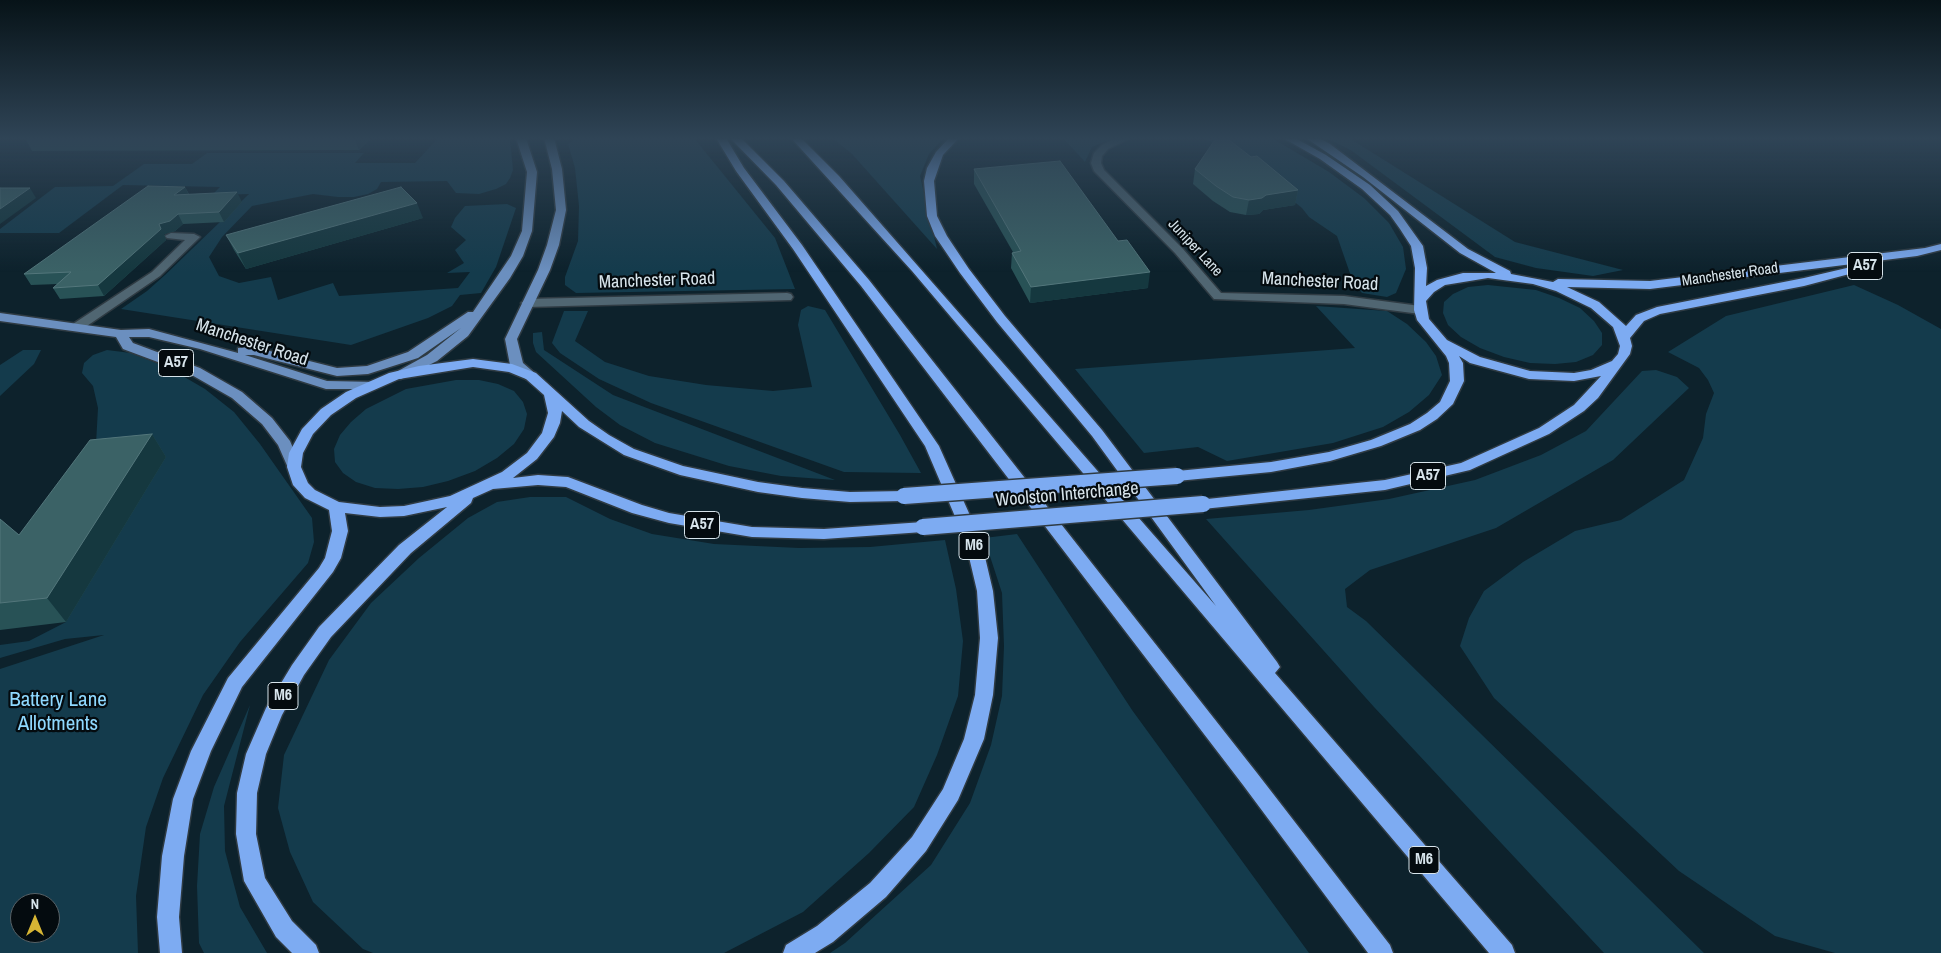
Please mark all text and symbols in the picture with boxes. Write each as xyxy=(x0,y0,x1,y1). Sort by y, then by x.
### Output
street label: Juniper Lane xyxy=(1164,216,1226,280)
road number: A57 xyxy=(1848,252,1882,280)
street label: Manchester Road xyxy=(1681,259,1779,291)
street label: Manchester Road xyxy=(598,268,716,294)
street label: Manchester Road xyxy=(1261,268,1379,296)
street label: Manchester Road xyxy=(193,315,311,371)
road number: A57 xyxy=(158,349,194,376)
road number: A57 xyxy=(1410,462,1446,490)
street label: Woolston Interchange xyxy=(995,478,1139,512)
road number: A57 xyxy=(684,512,720,538)
road number: M6 xyxy=(959,532,989,560)
road number: M6 xyxy=(268,682,298,709)
park label: Battery Lane Allotments xyxy=(9,687,107,737)
road number: M6 xyxy=(1409,846,1439,874)
north arrow xyxy=(10,893,60,943)
text: N xyxy=(31,895,39,913)

